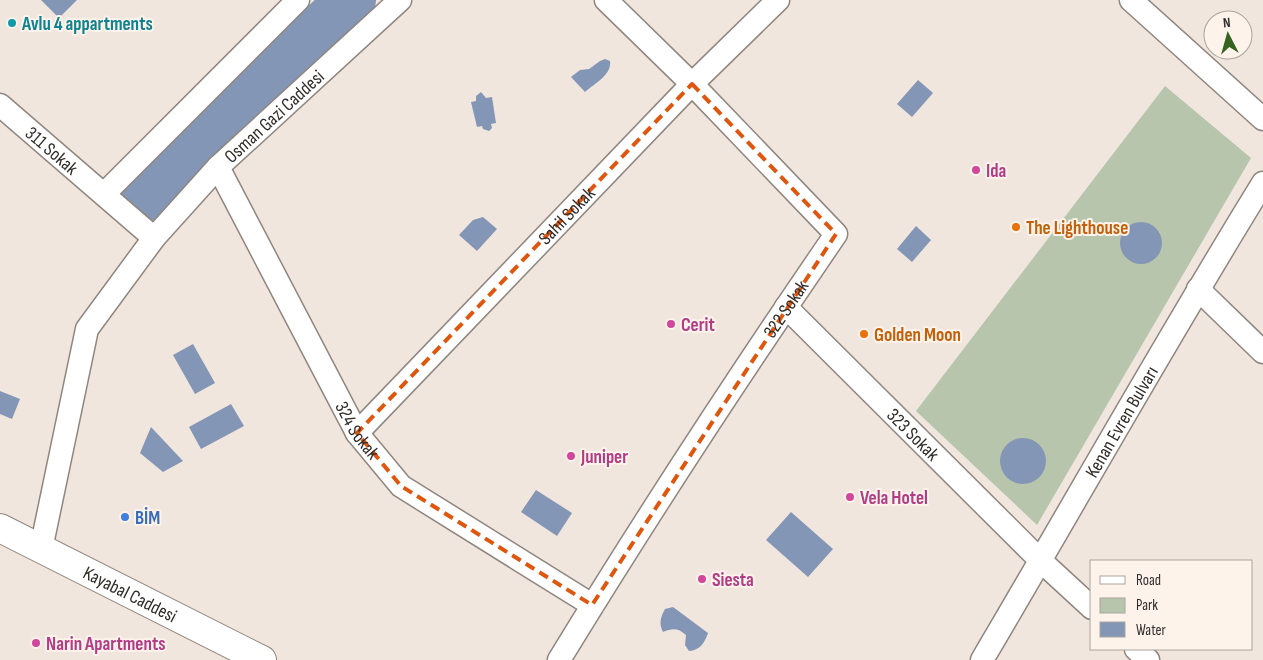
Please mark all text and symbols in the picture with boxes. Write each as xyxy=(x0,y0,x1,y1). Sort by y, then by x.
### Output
north arrow xyxy=(1203,10,1253,60)
place label: Avlu 4 appartments xyxy=(21,13,153,36)
text: N xyxy=(1222,14,1231,31)
marker: Avlu 4 appartments xyxy=(6,17,18,29)
street label: Osman Gazi Caddesi xyxy=(220,66,329,168)
street label: 311 Sokak xyxy=(20,122,83,181)
place label: Ida xyxy=(986,160,1006,183)
marker: Ida xyxy=(970,164,982,176)
street label: Sahil Sokak xyxy=(534,182,601,250)
place label: The Lighthouse xyxy=(1026,217,1128,240)
marker: The Lighthouse xyxy=(1010,221,1022,233)
street label: 322 Sokak xyxy=(759,276,815,343)
place label: Cerit xyxy=(681,314,715,337)
marker: Cerit xyxy=(665,318,677,330)
place label: Golden Moon xyxy=(874,324,961,347)
marker: Golden Moon xyxy=(858,328,870,340)
street label: Kenan Evren Bulvarı xyxy=(1081,362,1164,482)
street label: 324 Sokak xyxy=(330,398,384,465)
street label: 323 Sokak xyxy=(881,404,944,467)
place label: Juniper xyxy=(580,446,628,469)
marker: Juniper xyxy=(565,450,577,462)
place label: Vela Hotel xyxy=(860,487,928,510)
marker: Vela Hotel xyxy=(844,491,856,503)
place label: BİM xyxy=(135,507,160,530)
marker: BİM xyxy=(119,511,131,523)
legend xyxy=(1090,560,1253,650)
street label: Kayabal Caddesi xyxy=(79,562,180,628)
place label: Siesta xyxy=(712,569,754,592)
text: Road xyxy=(1136,571,1161,590)
marker: Siesta xyxy=(696,573,708,585)
text: Park xyxy=(1136,596,1158,615)
text: Water xyxy=(1136,621,1167,640)
place label: Narin Apartments xyxy=(46,633,166,656)
marker: Narin Apartments xyxy=(30,637,42,649)

